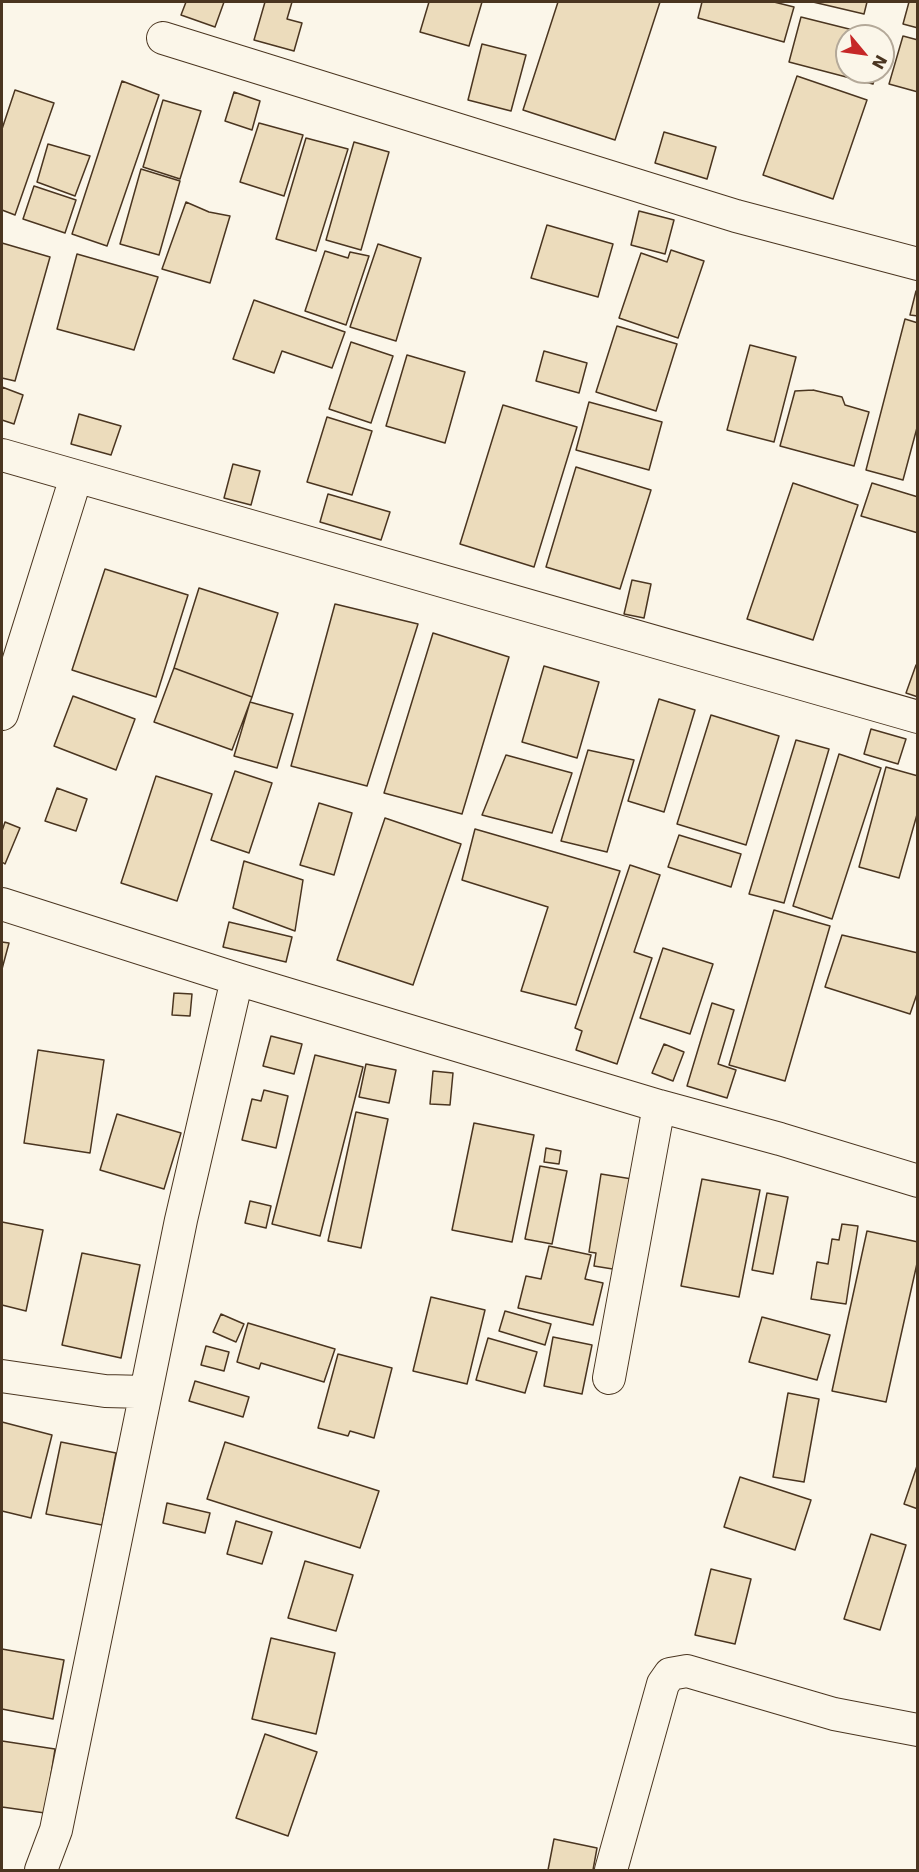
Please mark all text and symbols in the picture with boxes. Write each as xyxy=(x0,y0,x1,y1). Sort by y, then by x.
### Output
north arrow xyxy=(835,24,895,84)
text: N xyxy=(868,52,891,72)

